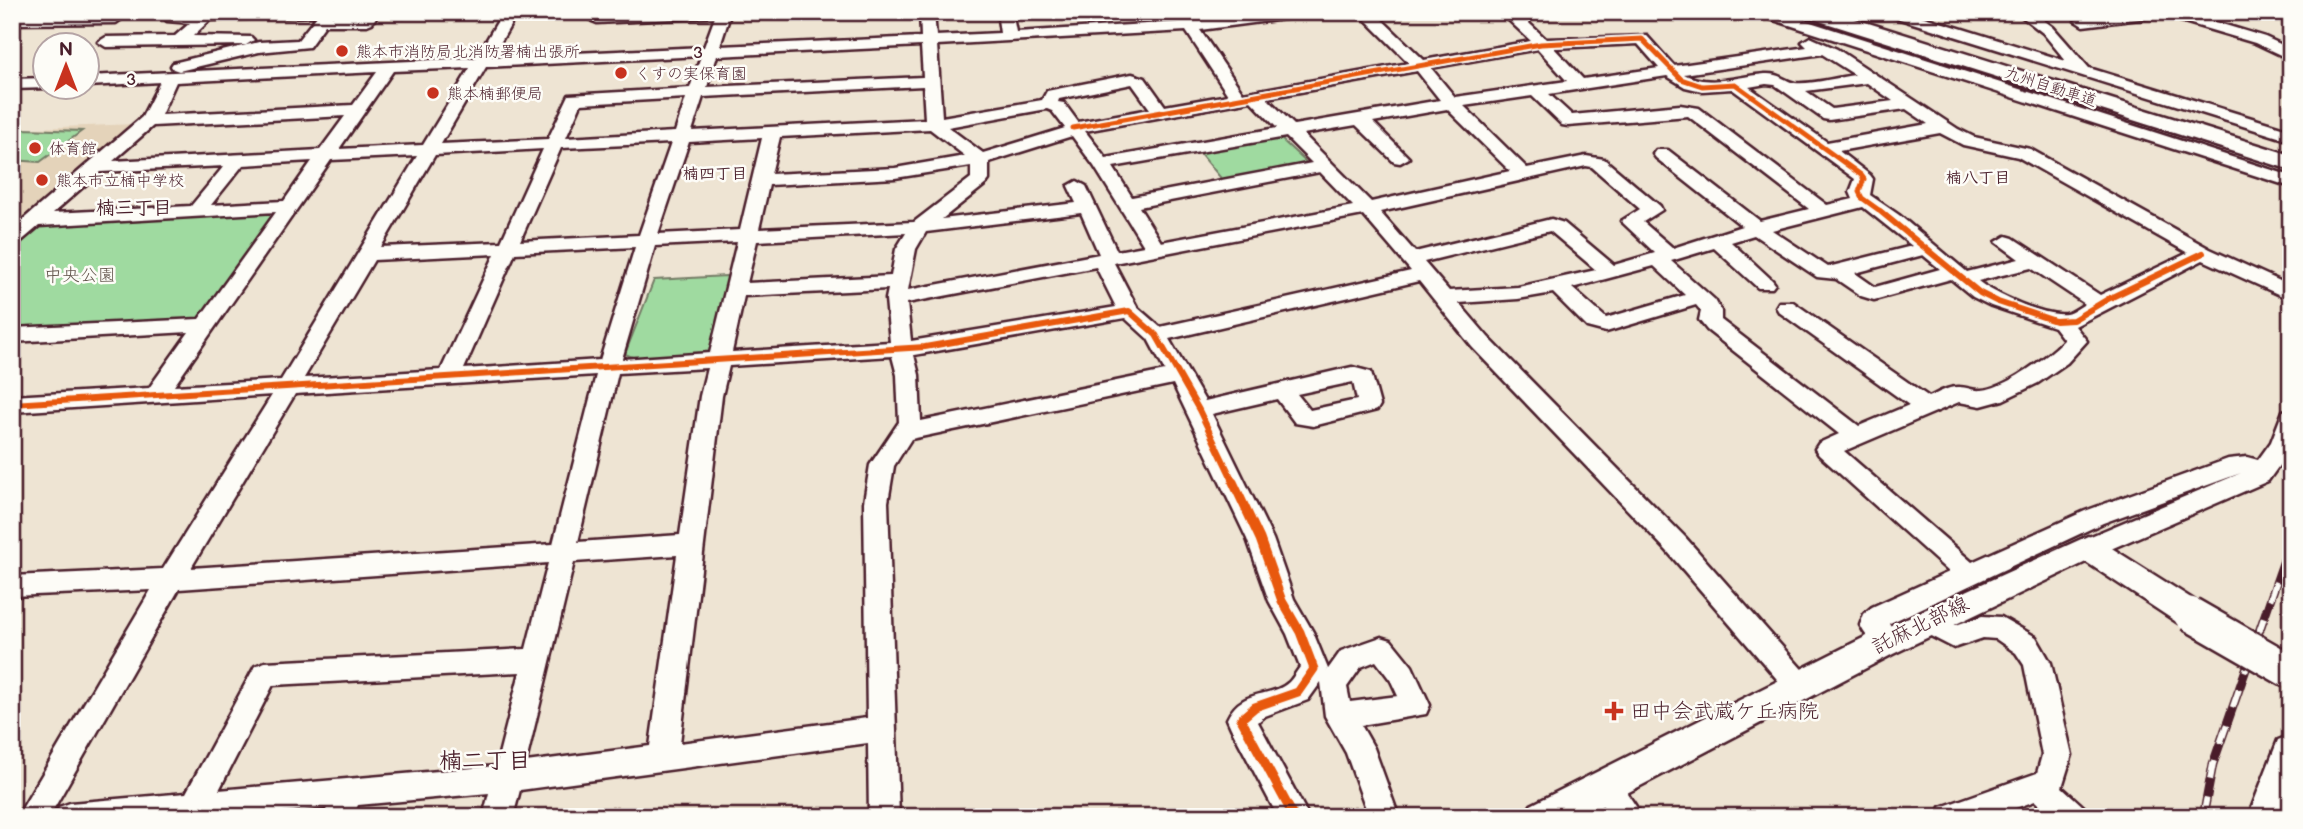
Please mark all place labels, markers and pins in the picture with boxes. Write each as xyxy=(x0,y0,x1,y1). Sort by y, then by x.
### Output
marker: 熊本市消防局北消防署楠出張所 xyxy=(334,43,350,59)
place label: 熊本市消防局北消防署楠出張所 xyxy=(356,43,580,62)
marker: くすの実保育園 xyxy=(613,65,629,81)
place label: くすの実保育園 xyxy=(635,65,747,84)
marker: 熊本楠郵便局 xyxy=(425,85,441,101)
place label: 熊本楠郵便局 xyxy=(447,85,543,104)
marker: 体育館 xyxy=(27,140,43,156)
place label: 体育館 xyxy=(49,140,97,159)
marker: 熊本市立楠中学校 xyxy=(34,172,50,188)
place label: 熊本市立楠中学校 xyxy=(56,172,184,191)
place label: 田中会武蔵ケ丘病院 xyxy=(1630,699,1819,724)
marker: 田中会武蔵ケ丘病院 xyxy=(1604,701,1624,721)

